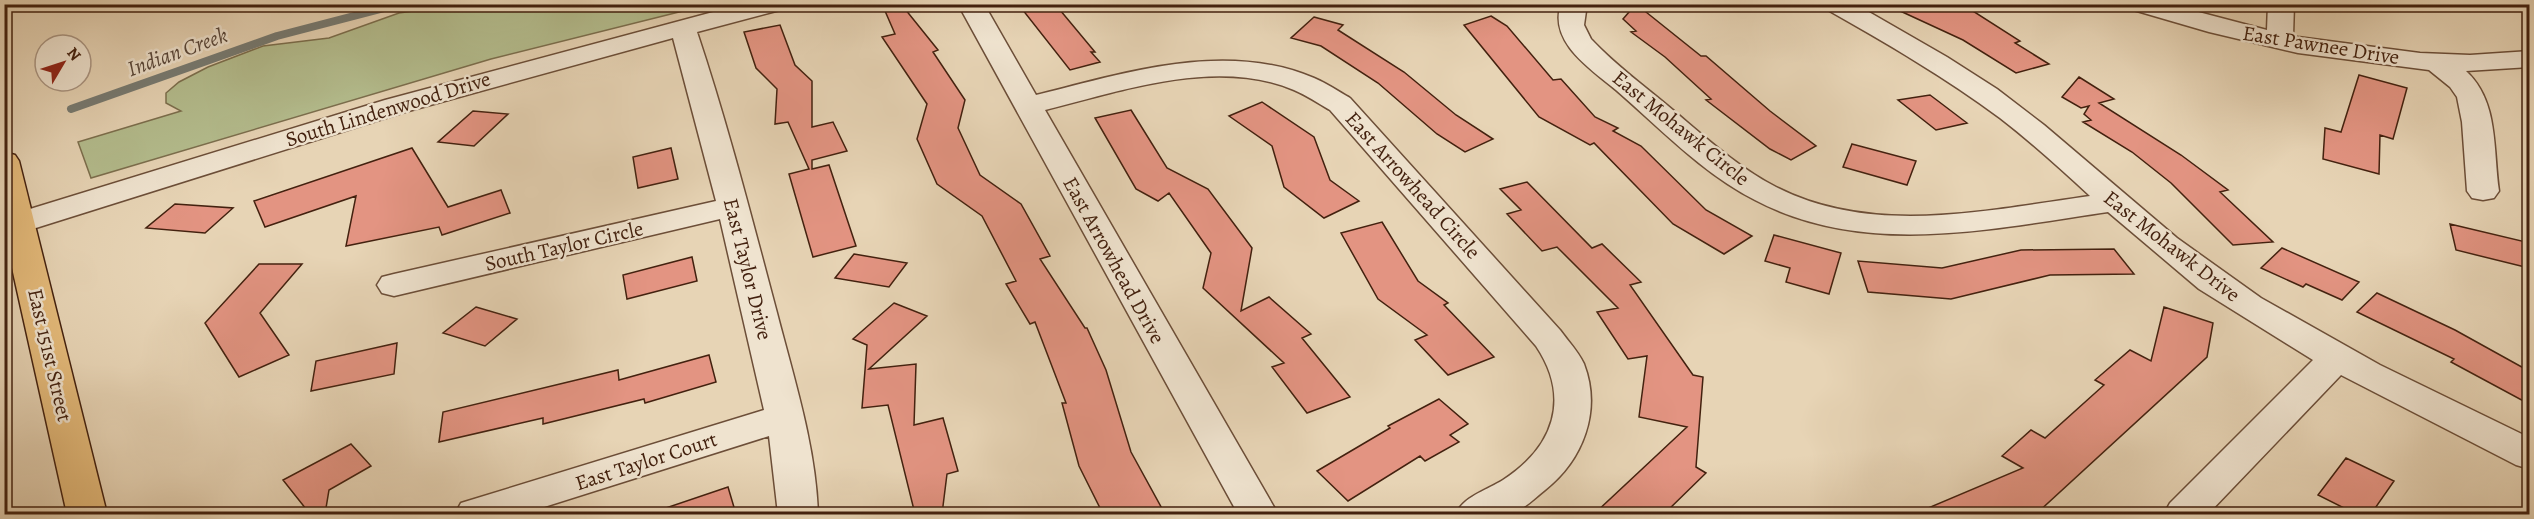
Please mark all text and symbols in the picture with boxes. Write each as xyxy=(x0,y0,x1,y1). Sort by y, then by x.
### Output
street label: East Pawnee Drive xyxy=(2241,19,2401,71)
water label: Indian Creek xyxy=(123,20,232,84)
north arrow xyxy=(33,33,93,93)
text: N xyxy=(62,43,86,66)
street label: East Mohawk Circle xyxy=(1606,64,1756,192)
street label: South Lindenwood Drive xyxy=(282,65,494,153)
street label: East Arrowhead Circle xyxy=(1339,105,1487,265)
street label: East Arrowhead Drive xyxy=(1056,171,1172,349)
street label: East Mohawk Drive xyxy=(2098,184,2246,308)
street label: East Taylor Drive xyxy=(717,195,779,343)
street label: South Taylor Circle xyxy=(482,214,646,278)
street label: East 151st Street xyxy=(21,286,79,424)
street label: East Taylor Court xyxy=(571,425,721,497)

